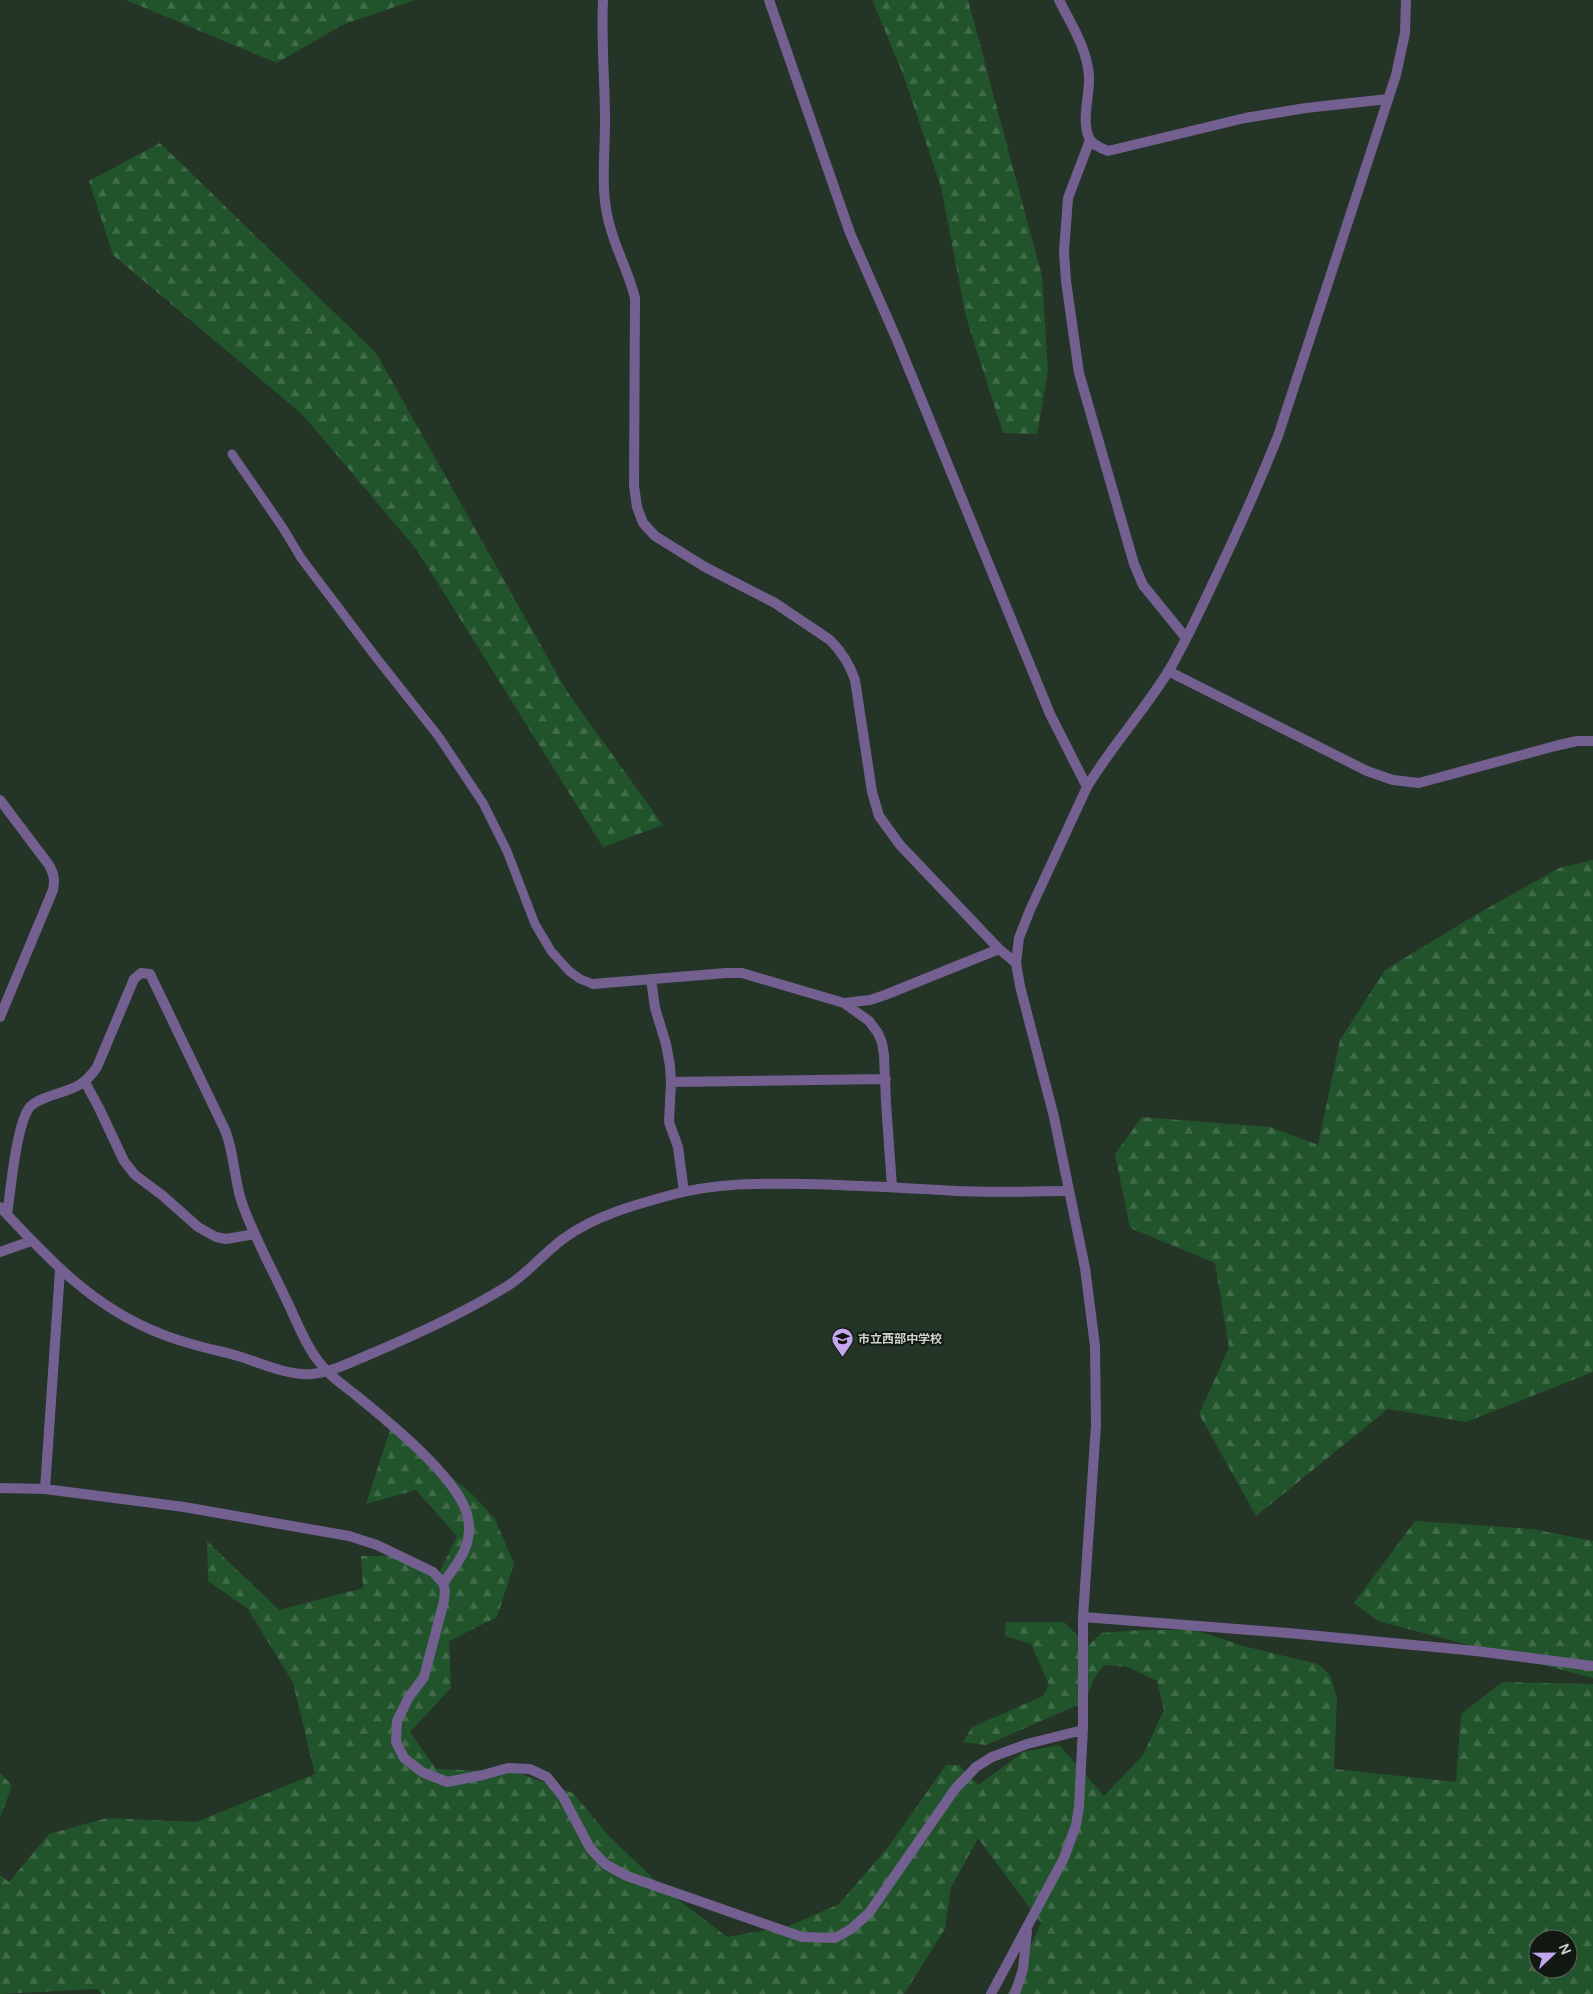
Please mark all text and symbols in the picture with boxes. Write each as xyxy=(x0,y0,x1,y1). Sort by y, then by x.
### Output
school or university icon: 市立西部中学校 xyxy=(830,1326,854,1357)
place label: 市立西部中学校 xyxy=(858,1330,942,1347)
north arrow xyxy=(1528,1929,1578,1979)
text: N xyxy=(1555,1941,1576,1957)

